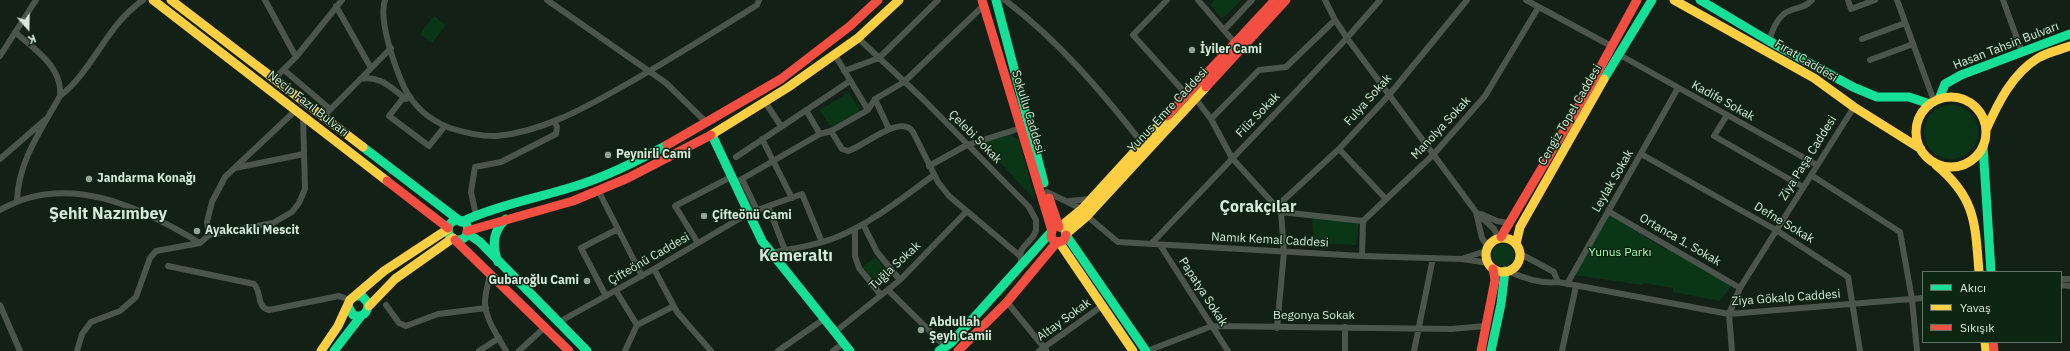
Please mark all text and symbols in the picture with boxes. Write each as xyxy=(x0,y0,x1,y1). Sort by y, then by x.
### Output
north arrow xyxy=(8,8,48,48)
street label: Hasan Tahsin Bulvarı xyxy=(1951,19,2061,73)
text: K xyxy=(26,31,38,47)
street label: Fırat Caddesi xyxy=(1772,37,1840,85)
place label: İyiler Cami xyxy=(1200,43,1262,57)
marker: İyiler Cami xyxy=(1187,45,1197,55)
street label: Cengiz Topel Caddesi xyxy=(1535,62,1605,168)
street label: Yunus Emre Caddesi xyxy=(1125,65,1211,155)
street label: Necip Fazıl Bulvarı xyxy=(265,68,351,140)
street label: Sokullu Caddesi xyxy=(1009,69,1047,155)
street label: Fulya Sokak xyxy=(1341,71,1395,129)
street label: Kadife Sokak xyxy=(1689,78,1757,124)
street label: Filiz Sokak xyxy=(1233,89,1283,141)
street label: Manolya Sokak xyxy=(1408,94,1474,162)
street label: Çelebi Sokak xyxy=(945,107,1005,167)
street label: Ziya Paşa Caddesi xyxy=(1776,113,1840,203)
street label: Leylak Sokak xyxy=(1589,147,1637,215)
place label: Peynirli Cami xyxy=(616,148,691,162)
marker: Peynirli Cami xyxy=(603,150,613,160)
place label: Jandarma Konağı xyxy=(97,172,196,186)
marker: Jandarma Konağı xyxy=(84,174,94,184)
district label: Çorakçılar xyxy=(1220,197,1296,217)
street label: Defne Sokak xyxy=(1751,199,1817,247)
district label: Şehit Nazımbey xyxy=(49,204,167,224)
place label: Çifteönü Cami xyxy=(712,209,792,223)
marker: Çifteönü Cami xyxy=(699,211,709,221)
street label: Ortanca 1. Sokak xyxy=(1637,211,1723,269)
place label: Ayakcaklı Mescit xyxy=(205,224,299,238)
marker: Ayakcaklı Mescit xyxy=(192,226,202,236)
street label: Çifteönü Caddesi xyxy=(606,230,692,288)
street label: Namık Kemal Caddesi xyxy=(1211,230,1329,250)
street label: Tuğla Sokak xyxy=(866,239,924,293)
district label: Kemeraltı xyxy=(759,246,833,266)
park label: Yunus Parkı xyxy=(1588,246,1652,260)
street label: Papatya Sokak xyxy=(1175,255,1231,329)
legend xyxy=(1922,271,2062,343)
place label: Gubaroğlu Cami xyxy=(488,274,579,288)
marker: Gubaroğlu Cami xyxy=(582,276,592,286)
text: Akıcı xyxy=(1960,280,1986,295)
street label: Ziya Gökalp Caddesi xyxy=(1731,287,1841,309)
street label: Altay Sokak xyxy=(1034,296,1094,344)
text: Yavaş xyxy=(1960,300,1991,315)
street label: Begonya Sokak xyxy=(1273,309,1355,323)
place label: Abdullah Şeyh Camii xyxy=(929,316,992,344)
text: Sıkışık xyxy=(1960,320,1994,335)
marker: Abdullah Şeyh Camii xyxy=(916,325,926,335)

